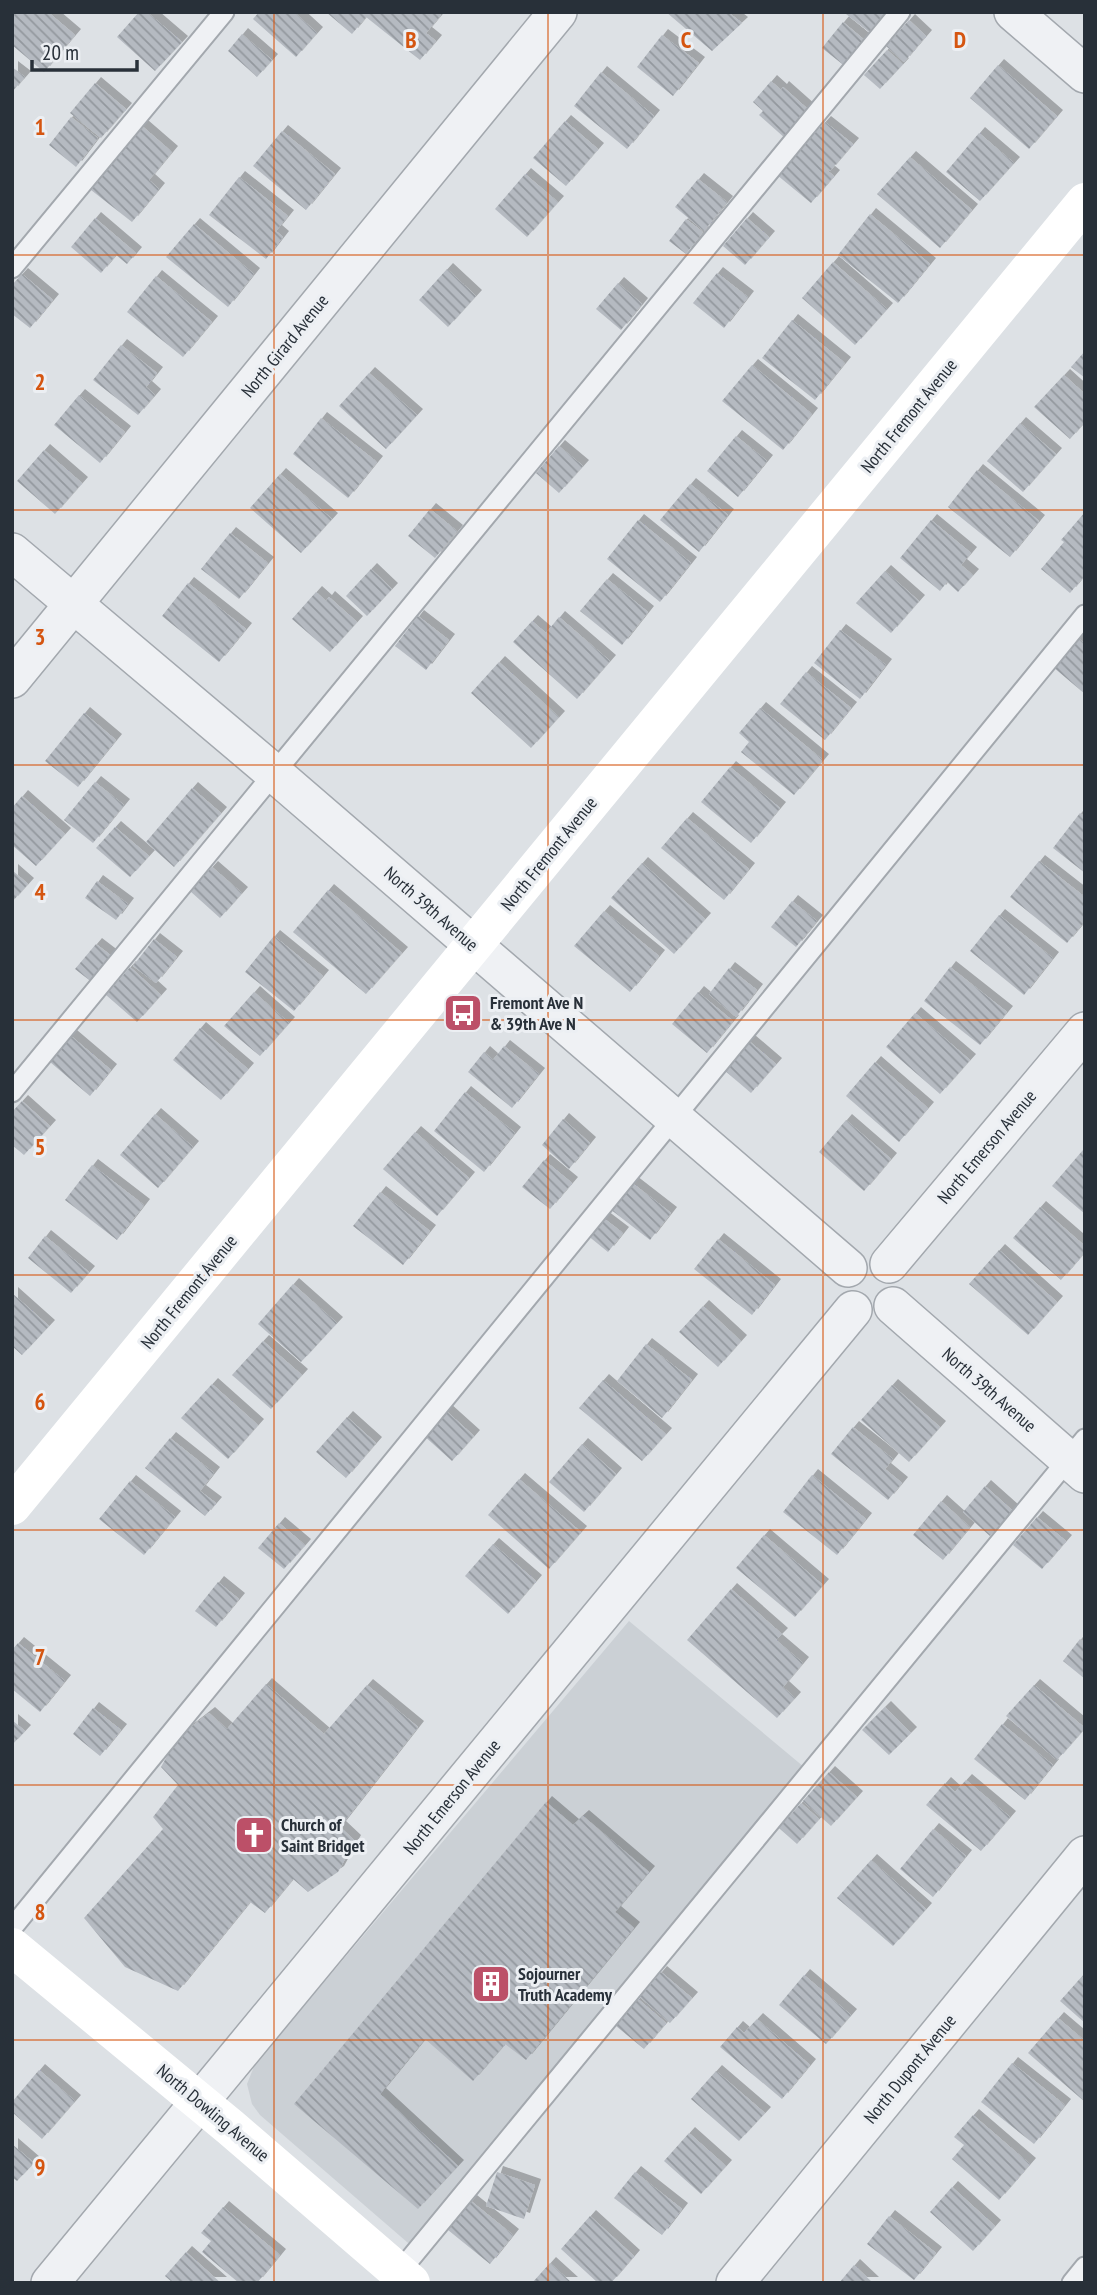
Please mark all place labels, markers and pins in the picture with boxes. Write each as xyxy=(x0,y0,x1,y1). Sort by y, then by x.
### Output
place label: Fremont Ave N & 39th Ave N xyxy=(490,991,583,1035)
bus stop icon: Fremont Ave N & 39th Ave N xyxy=(442,992,484,1034)
place label: Church of Saint Bridget xyxy=(281,1813,365,1857)
church icon: Church of Saint Bridget xyxy=(233,1814,275,1856)
place label: Sojourner Truth Academy xyxy=(518,1962,613,2006)
building icon: Sojourner Truth Academy xyxy=(470,1963,512,2005)

